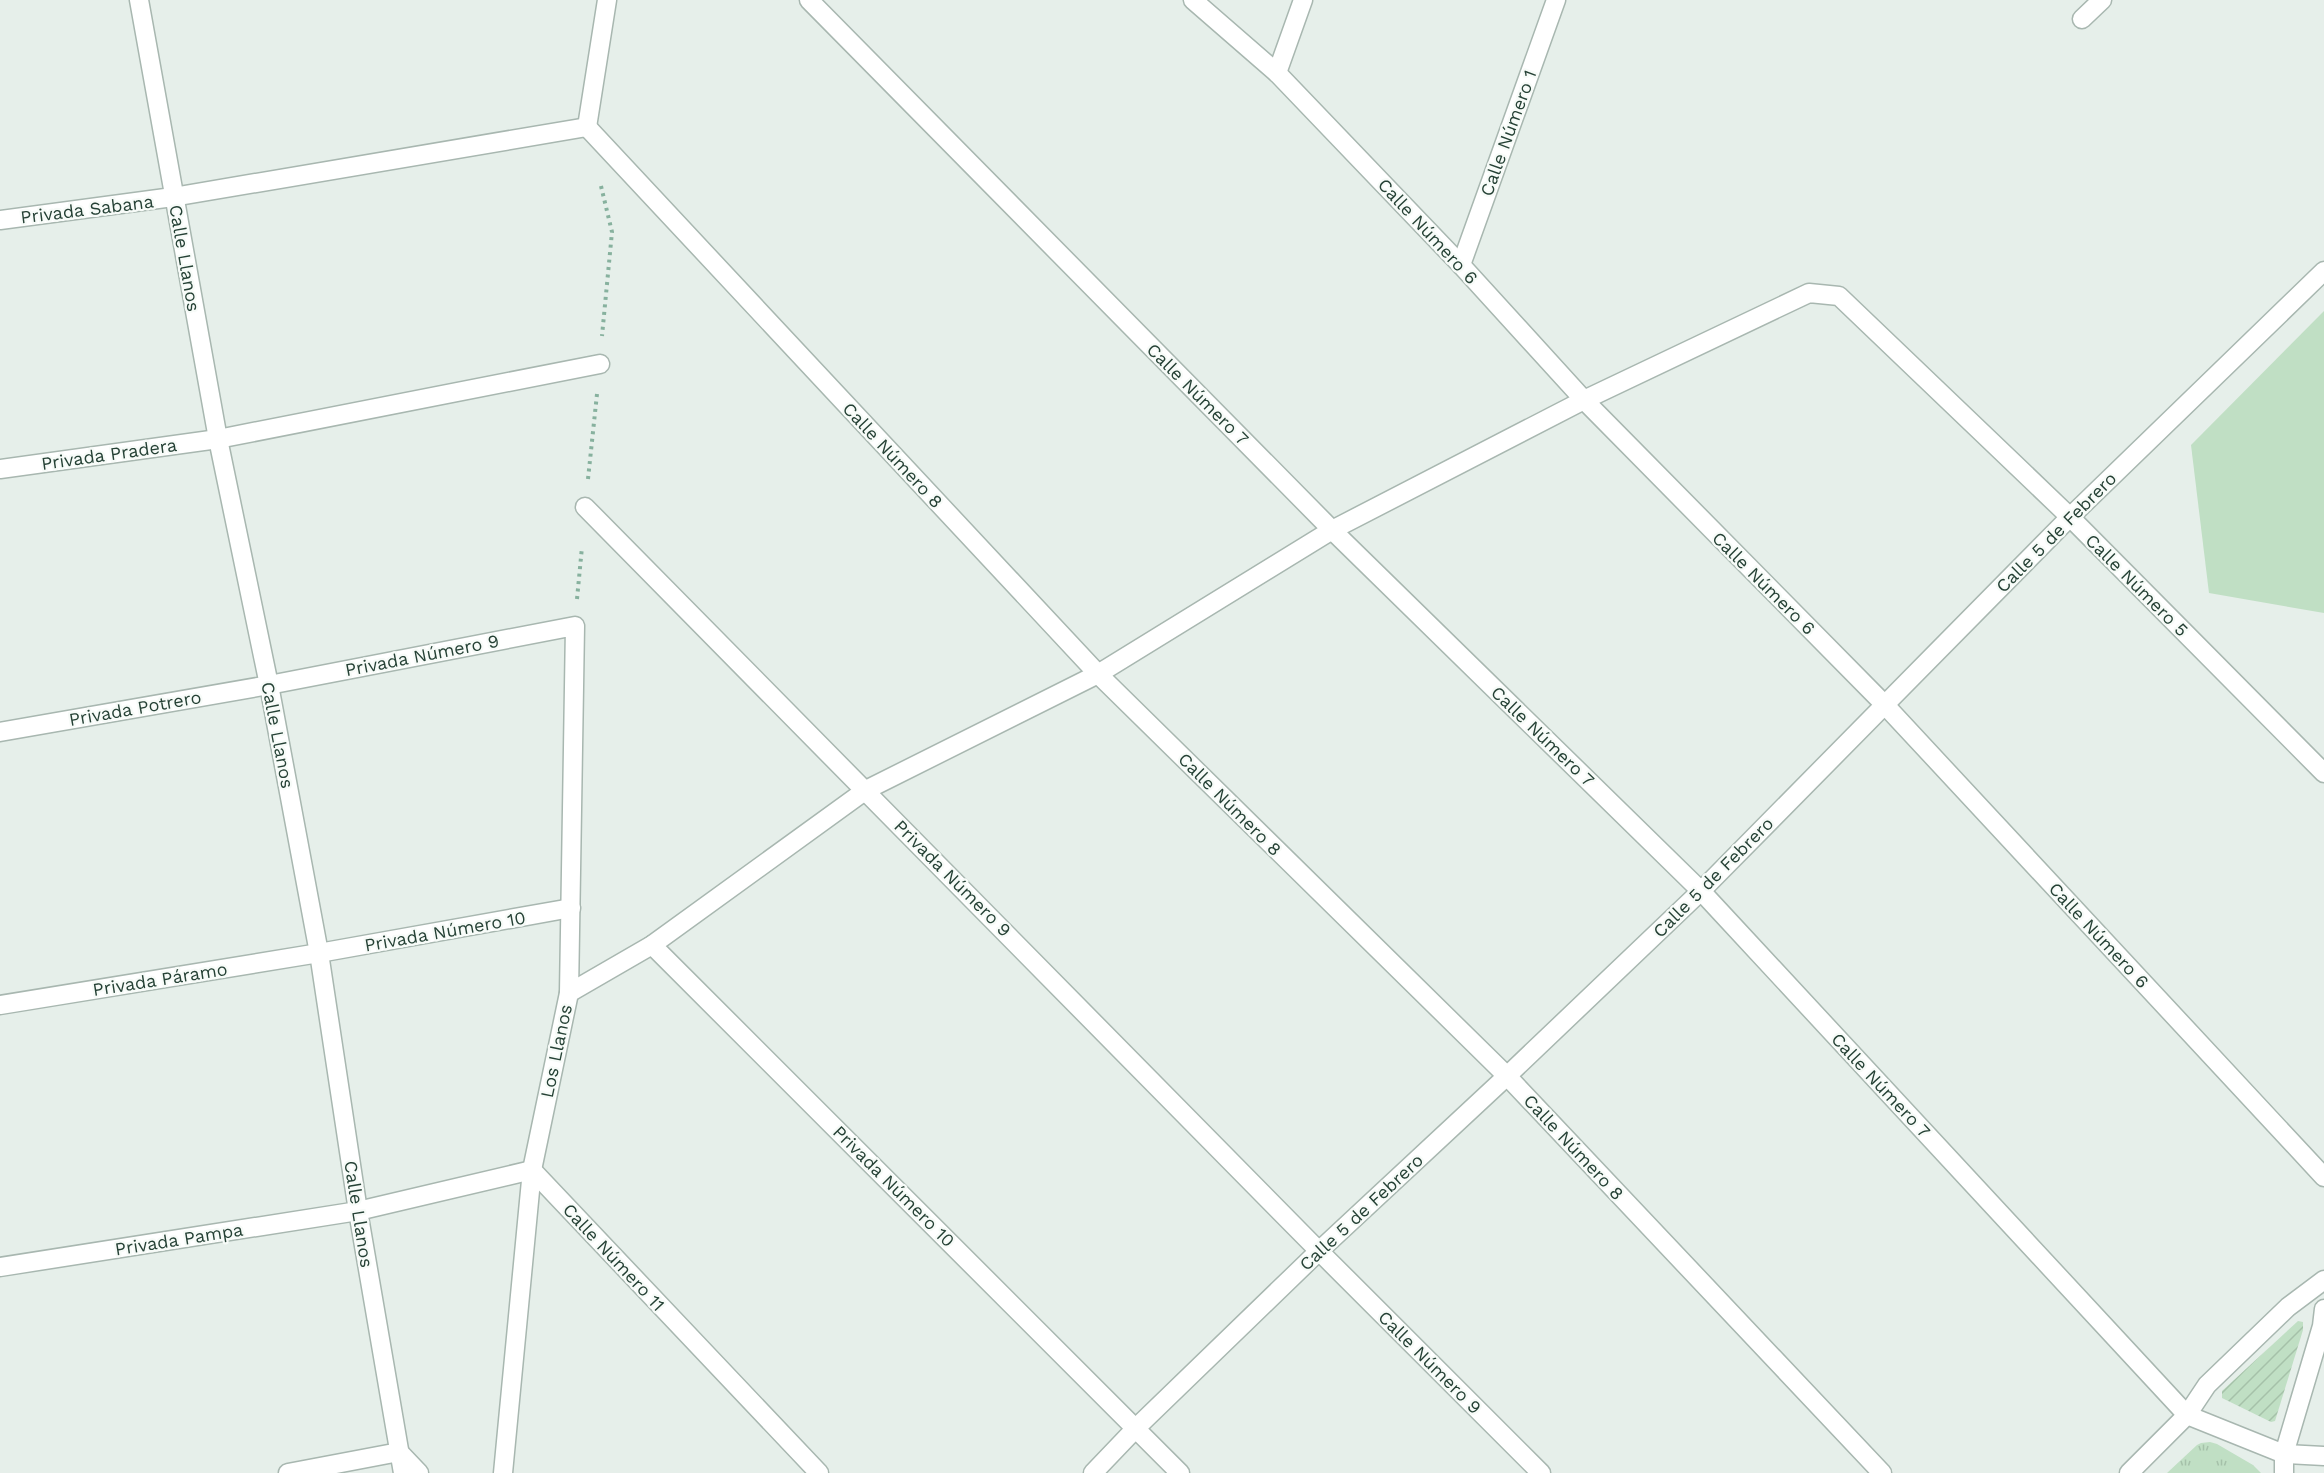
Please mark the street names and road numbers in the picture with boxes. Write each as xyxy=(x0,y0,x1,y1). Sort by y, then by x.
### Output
street label: Calle Número 1 xyxy=(1475,67,1541,199)
street label: Calle Número 6 xyxy=(1374,174,1482,288)
street label: Privada Sabana xyxy=(19,190,155,228)
street label: Calle Llanos xyxy=(165,203,205,313)
street label: Calle Número 7 xyxy=(1143,339,1253,449)
street label: Calle Número 8 xyxy=(839,398,947,512)
street label: Privada Pradera xyxy=(40,434,178,474)
street label: Calle 5 de Febrero xyxy=(1991,467,2121,597)
street label: Calle Número 6 xyxy=(1708,527,1820,639)
street label: Calle Número 5 xyxy=(2081,529,2193,641)
street label: Privada Número 9 xyxy=(343,630,501,680)
street label: Calle Llanos xyxy=(257,680,299,790)
street label: Calle Número 7 xyxy=(1487,681,1599,791)
street label: Privada Potrero xyxy=(67,686,203,730)
street label: Calle Número 8 xyxy=(1174,748,1286,860)
street label: Calle 5 de Febrero xyxy=(1648,812,1778,942)
street label: Privada Número 9 xyxy=(890,815,1016,941)
street label: Calle Número 6 xyxy=(2045,878,2153,992)
street label: Privada Número 10 xyxy=(363,906,527,956)
street label: Privada Páramo xyxy=(91,958,229,1000)
street label: Los Llanos xyxy=(536,1002,576,1100)
street label: Calle Número 7 xyxy=(1827,1028,1935,1142)
street label: Calle Número 8 xyxy=(1520,1090,1628,1204)
street label: Privada Número 10 xyxy=(829,1121,959,1251)
street label: Calle 5 de Febrero xyxy=(1295,1149,1427,1275)
street label: Calle Llanos xyxy=(340,1159,378,1269)
street label: Calle Número 11 xyxy=(559,1199,669,1315)
street label: Privada Pampa xyxy=(113,1219,245,1259)
street label: Calle Número 9 xyxy=(1374,1306,1486,1418)

